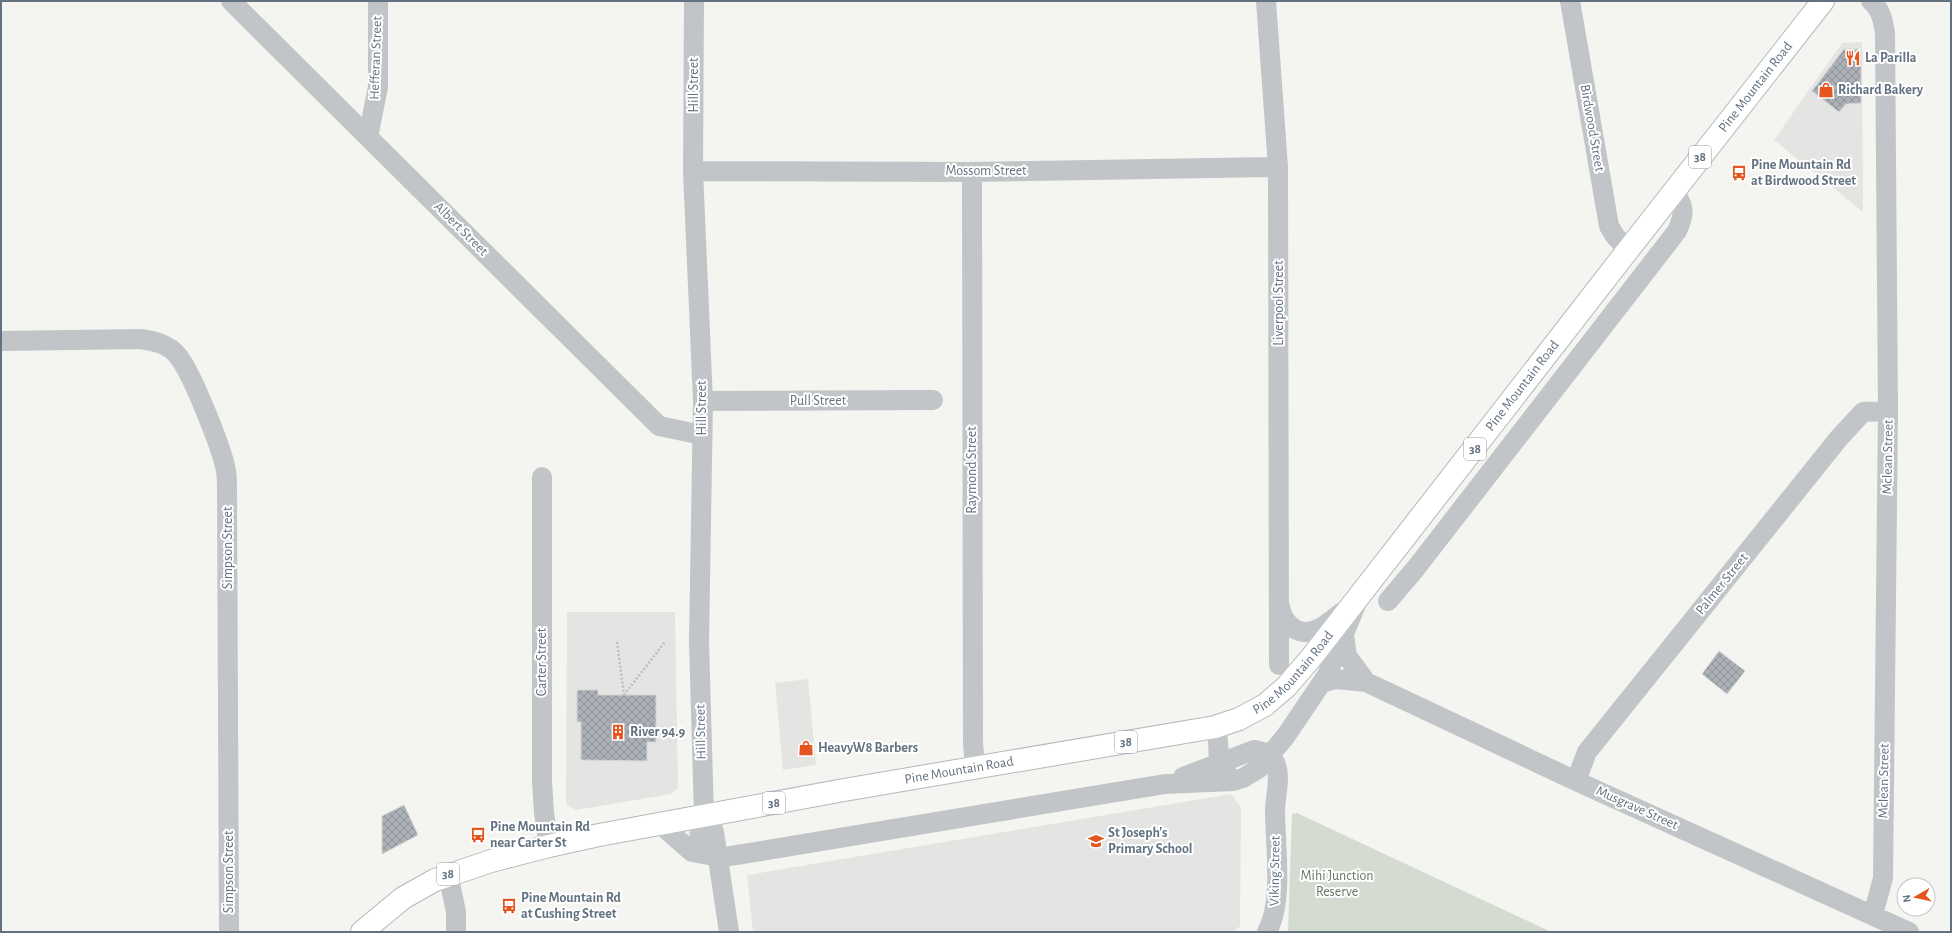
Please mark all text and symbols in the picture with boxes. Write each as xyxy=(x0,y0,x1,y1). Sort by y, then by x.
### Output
street label: Hefferan Street xyxy=(368,15,384,100)
street label: Pine Mountain Road xyxy=(1716,39,1795,135)
restaurant icon: La Parilla xyxy=(1844,49,1862,67)
place label: La Parilla xyxy=(1865,51,1917,65)
street label: Hill Street xyxy=(687,57,701,113)
shop icon: Richard Bakery xyxy=(1817,81,1835,99)
street label: Birdwood Street xyxy=(1577,83,1607,173)
place label: Richard Bakery xyxy=(1838,83,1924,97)
road number: 38 xyxy=(1689,146,1711,168)
place label: Pine Mountain Rd at Birdwood Street xyxy=(1751,158,1856,188)
street label: Mossom Street xyxy=(945,164,1027,178)
bus stop icon: Pine Mountain Rd at Birdwood Street xyxy=(1730,164,1748,182)
street label: Albert Street xyxy=(431,199,491,259)
street label: Liverpool Street xyxy=(1272,260,1286,346)
street label: Pine Mountain Road xyxy=(1483,338,1562,434)
street label: Hill Street xyxy=(695,380,709,436)
street label: Pull Street xyxy=(790,394,847,408)
street label: Mclean Street xyxy=(1880,419,1896,495)
street label: Raymond Street xyxy=(965,426,979,514)
road number: 38 xyxy=(1464,438,1486,460)
street label: Simpson Street xyxy=(221,506,235,589)
street label: Palmer Street xyxy=(1693,550,1751,617)
street label: Carter Street xyxy=(535,627,549,696)
street label: Pine Mountain Road xyxy=(1251,629,1336,717)
street label: Hill Street xyxy=(694,704,708,760)
building icon: River 94.9 xyxy=(609,723,627,741)
place label: River 94.9 xyxy=(630,725,686,739)
road number: 38 xyxy=(1115,731,1137,753)
shop icon: HeavyW8 Barbers xyxy=(797,739,815,757)
place label: HeavyW8 Barbers xyxy=(818,741,918,755)
street label: Mclean Street xyxy=(1876,743,1892,819)
street label: Pine Mountain Road xyxy=(903,754,1015,787)
street label: Musgrave Street xyxy=(1594,784,1681,833)
road number: 38 xyxy=(763,792,785,814)
place label: Pine Mountain Rd near Carter St xyxy=(490,820,590,850)
bus stop icon: Pine Mountain Rd near Carter St xyxy=(469,826,487,844)
place label: St Joseph's Primary School xyxy=(1108,826,1193,856)
street label: Simpson Street xyxy=(222,830,236,913)
school or university icon: St Joseph's Primary School xyxy=(1087,832,1105,850)
street label: Viking Street xyxy=(1267,835,1283,906)
road number: 38 xyxy=(437,863,459,885)
park label: Mihi Junction Reserve xyxy=(1300,869,1374,899)
north arrow xyxy=(1896,877,1936,917)
place label: Pine Mountain Rd at Cushing Street xyxy=(521,891,621,921)
text: N xyxy=(1901,894,1913,903)
bus stop icon: Pine Mountain Rd at Cushing Street xyxy=(500,897,518,915)

